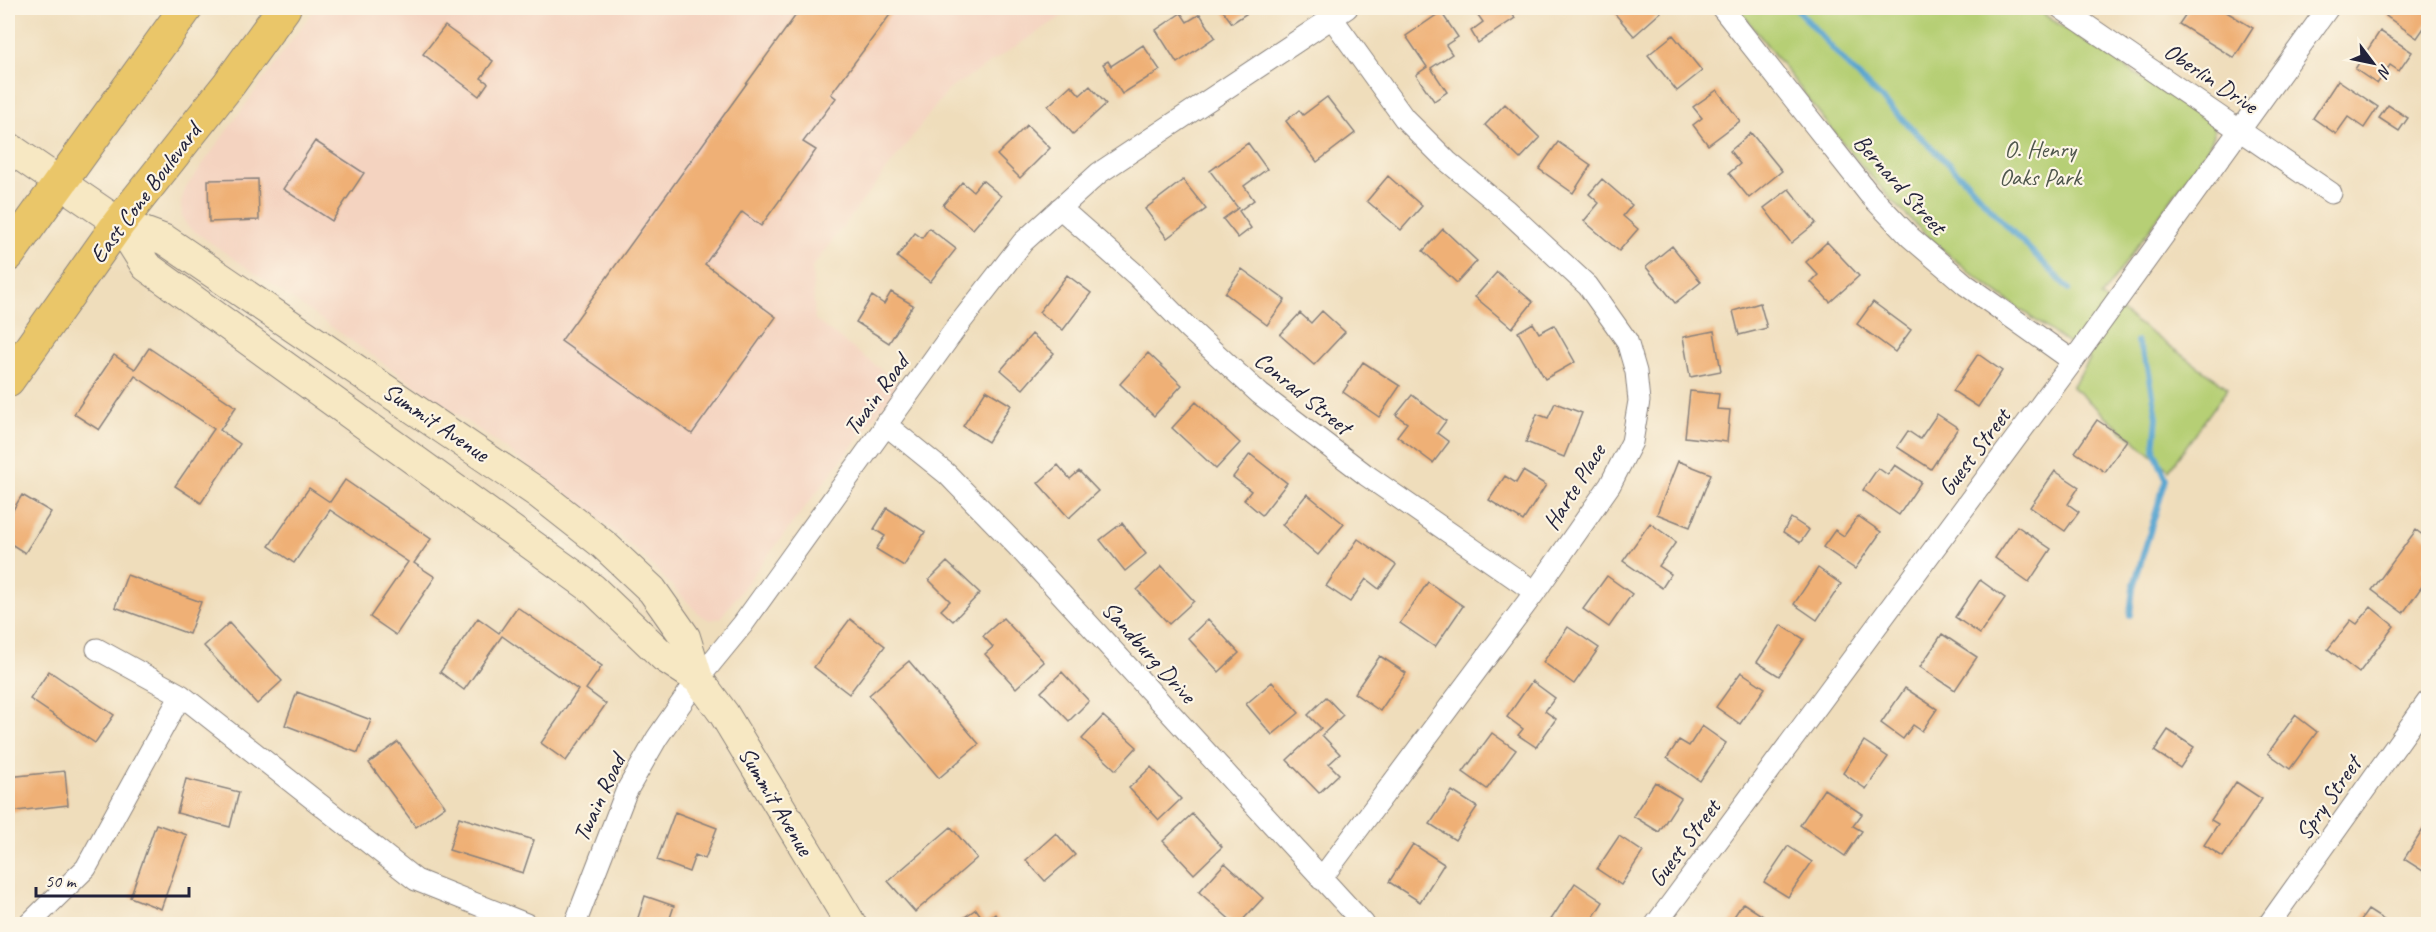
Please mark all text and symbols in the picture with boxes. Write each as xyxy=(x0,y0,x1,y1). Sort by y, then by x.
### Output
north arrow xyxy=(2343,33,2403,93)
street label: Oberlin Drive xyxy=(2158,36,2265,121)
text: N xyxy=(2372,61,2396,83)
street label: East Cone Boulevard xyxy=(83,114,209,269)
street label: Bernard Street xyxy=(1847,128,1954,242)
park label: O. Henry Oaks Park xyxy=(1999,134,2083,192)
street label: Conrad Street xyxy=(1248,345,1360,443)
street label: Twain Road xyxy=(837,346,918,441)
street label: Summit Avenue xyxy=(377,376,497,470)
street label: Guest Street xyxy=(1931,401,2018,502)
street label: Harte Place xyxy=(1536,437,1613,536)
street label: Sandburg Drive xyxy=(1095,595,1204,711)
street label: Summit Avenue xyxy=(732,741,821,863)
street label: Twain Road xyxy=(566,746,634,846)
street label: Spry Street xyxy=(2288,748,2369,846)
street label: Guest Street xyxy=(1641,792,1728,893)
scale bar xyxy=(36,860,189,898)
text: 50 m xyxy=(45,870,78,892)

